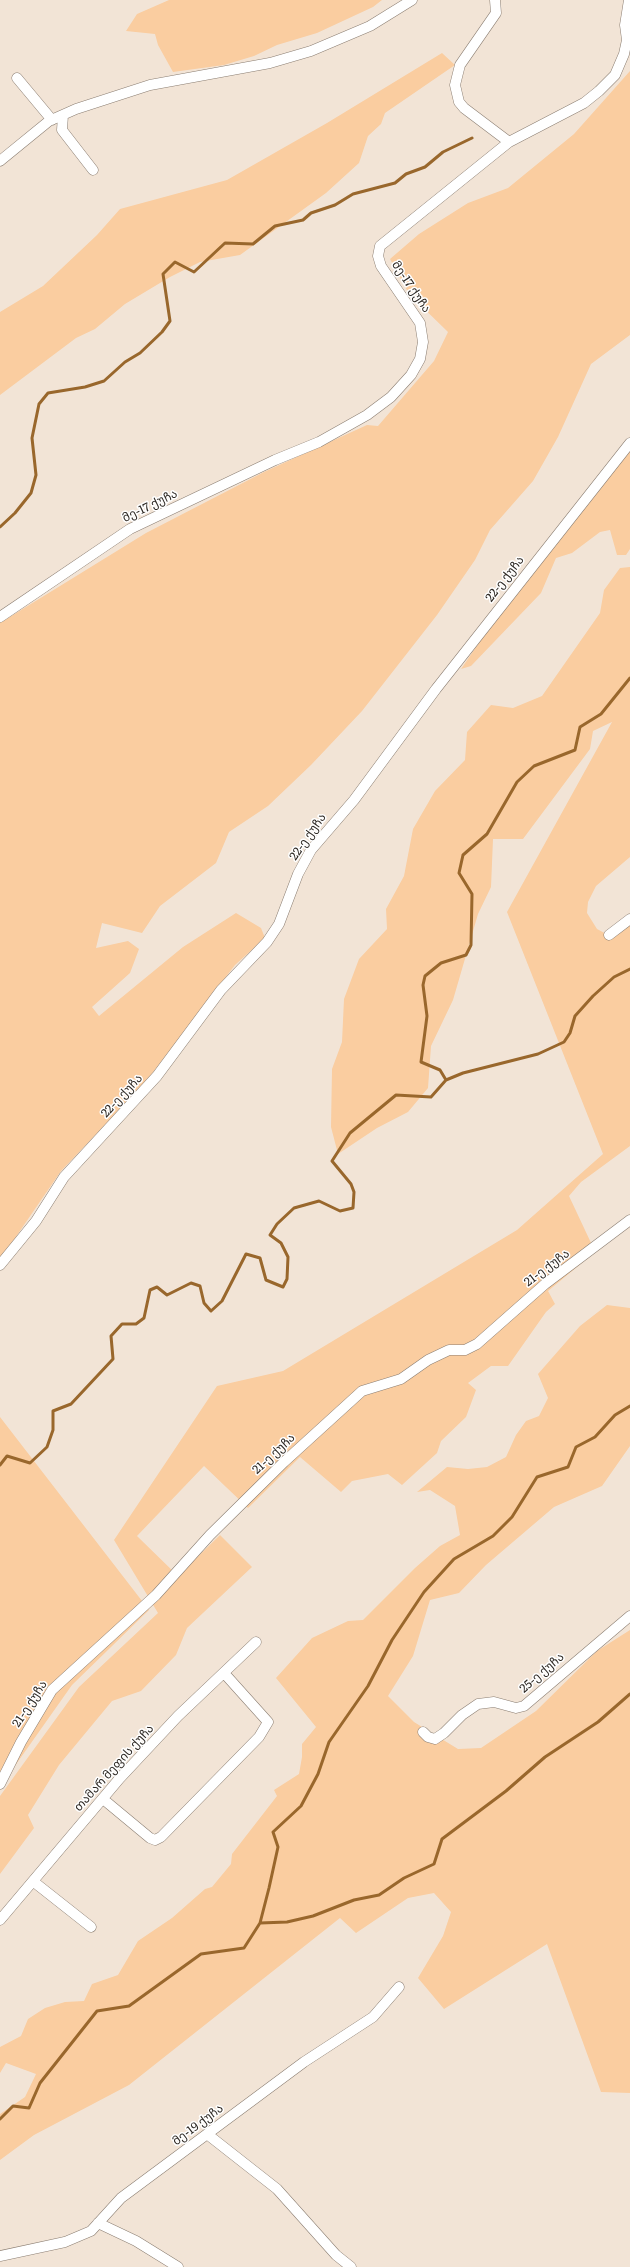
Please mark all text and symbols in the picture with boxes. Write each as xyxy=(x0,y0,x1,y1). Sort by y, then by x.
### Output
street label: მე-17 ქუჩა xyxy=(388,258,434,316)
street label: მე-17 ქუჩა xyxy=(120,487,180,525)
street label: 22-ე ქუჩა xyxy=(483,553,527,605)
street label: 22-ე ქუჩა xyxy=(287,811,329,863)
street label: 22-ე ქუჩა xyxy=(98,1071,146,1121)
street label: 21-ე ქუჩა xyxy=(522,1246,572,1290)
street label: 21-ე ქუჩა xyxy=(250,1431,298,1477)
street label: 25-ე ქუჩა xyxy=(517,1650,567,1696)
street label: 21-ე ქუჩა xyxy=(10,1678,50,1730)
street label: თამარ მეფის ქუჩა xyxy=(71,1722,157,1814)
street label: მე-19 ქუჩა xyxy=(170,2101,226,2149)

